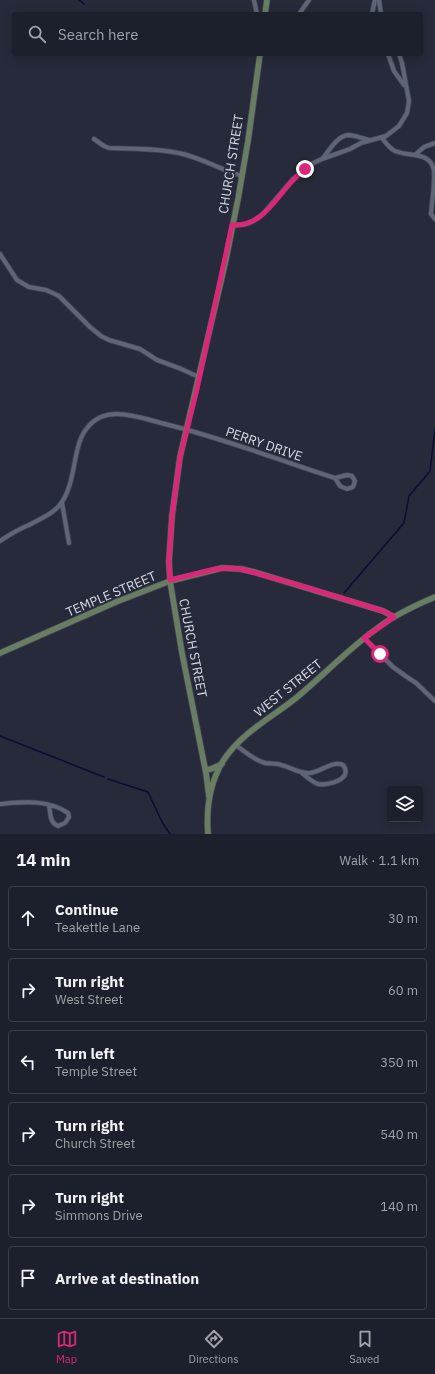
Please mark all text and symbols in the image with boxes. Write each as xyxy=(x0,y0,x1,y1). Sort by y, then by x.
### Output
search box xyxy=(12,12,423,56)
icon: search xyxy=(26,23,48,45)
text: Search here xyxy=(58,25,138,44)
street label: CHURCH STREET xyxy=(215,113,247,215)
route end xyxy=(296,160,314,178)
street label: PERRY DRIVE xyxy=(223,423,305,465)
street label: TEMPLE STREET xyxy=(63,567,159,621)
street label: CHURCH STREET xyxy=(175,597,211,699)
route start xyxy=(371,645,389,663)
street label: WEST STREET xyxy=(250,655,326,721)
map controls xyxy=(387,786,423,822)
button: layers xyxy=(387,786,423,822)
text: 14 min xyxy=(16,849,71,871)
text: Walk · 1.1 km xyxy=(339,852,419,869)
text: Continue xyxy=(55,900,119,919)
icon: ahead xyxy=(17,907,39,929)
text: 30 m xyxy=(388,910,418,927)
text: Teakettle Lane xyxy=(55,919,140,936)
text: Turn right xyxy=(55,972,124,991)
icon: right xyxy=(17,979,39,1001)
text: 60 m xyxy=(388,982,418,999)
text: West Street xyxy=(55,991,123,1008)
text: Turn left xyxy=(55,1044,115,1063)
icon: left xyxy=(17,1051,39,1073)
text: 350 m xyxy=(380,1054,418,1071)
text: Temple Street xyxy=(55,1063,137,1080)
text: Turn right xyxy=(55,1116,124,1135)
icon: right xyxy=(17,1123,39,1145)
text: 540 m xyxy=(380,1126,418,1143)
text: Church Street xyxy=(55,1135,135,1152)
text: Turn right xyxy=(55,1188,124,1207)
icon: right xyxy=(17,1195,39,1217)
text: 140 m xyxy=(380,1198,418,1215)
text: Simmons Drive xyxy=(55,1207,143,1224)
icon: arrive xyxy=(17,1267,39,1289)
text: Arrive at destination xyxy=(55,1269,199,1288)
tab: Map xyxy=(56,1328,78,1366)
tab: Directions xyxy=(189,1328,239,1366)
tab: Saved xyxy=(350,1328,379,1366)

